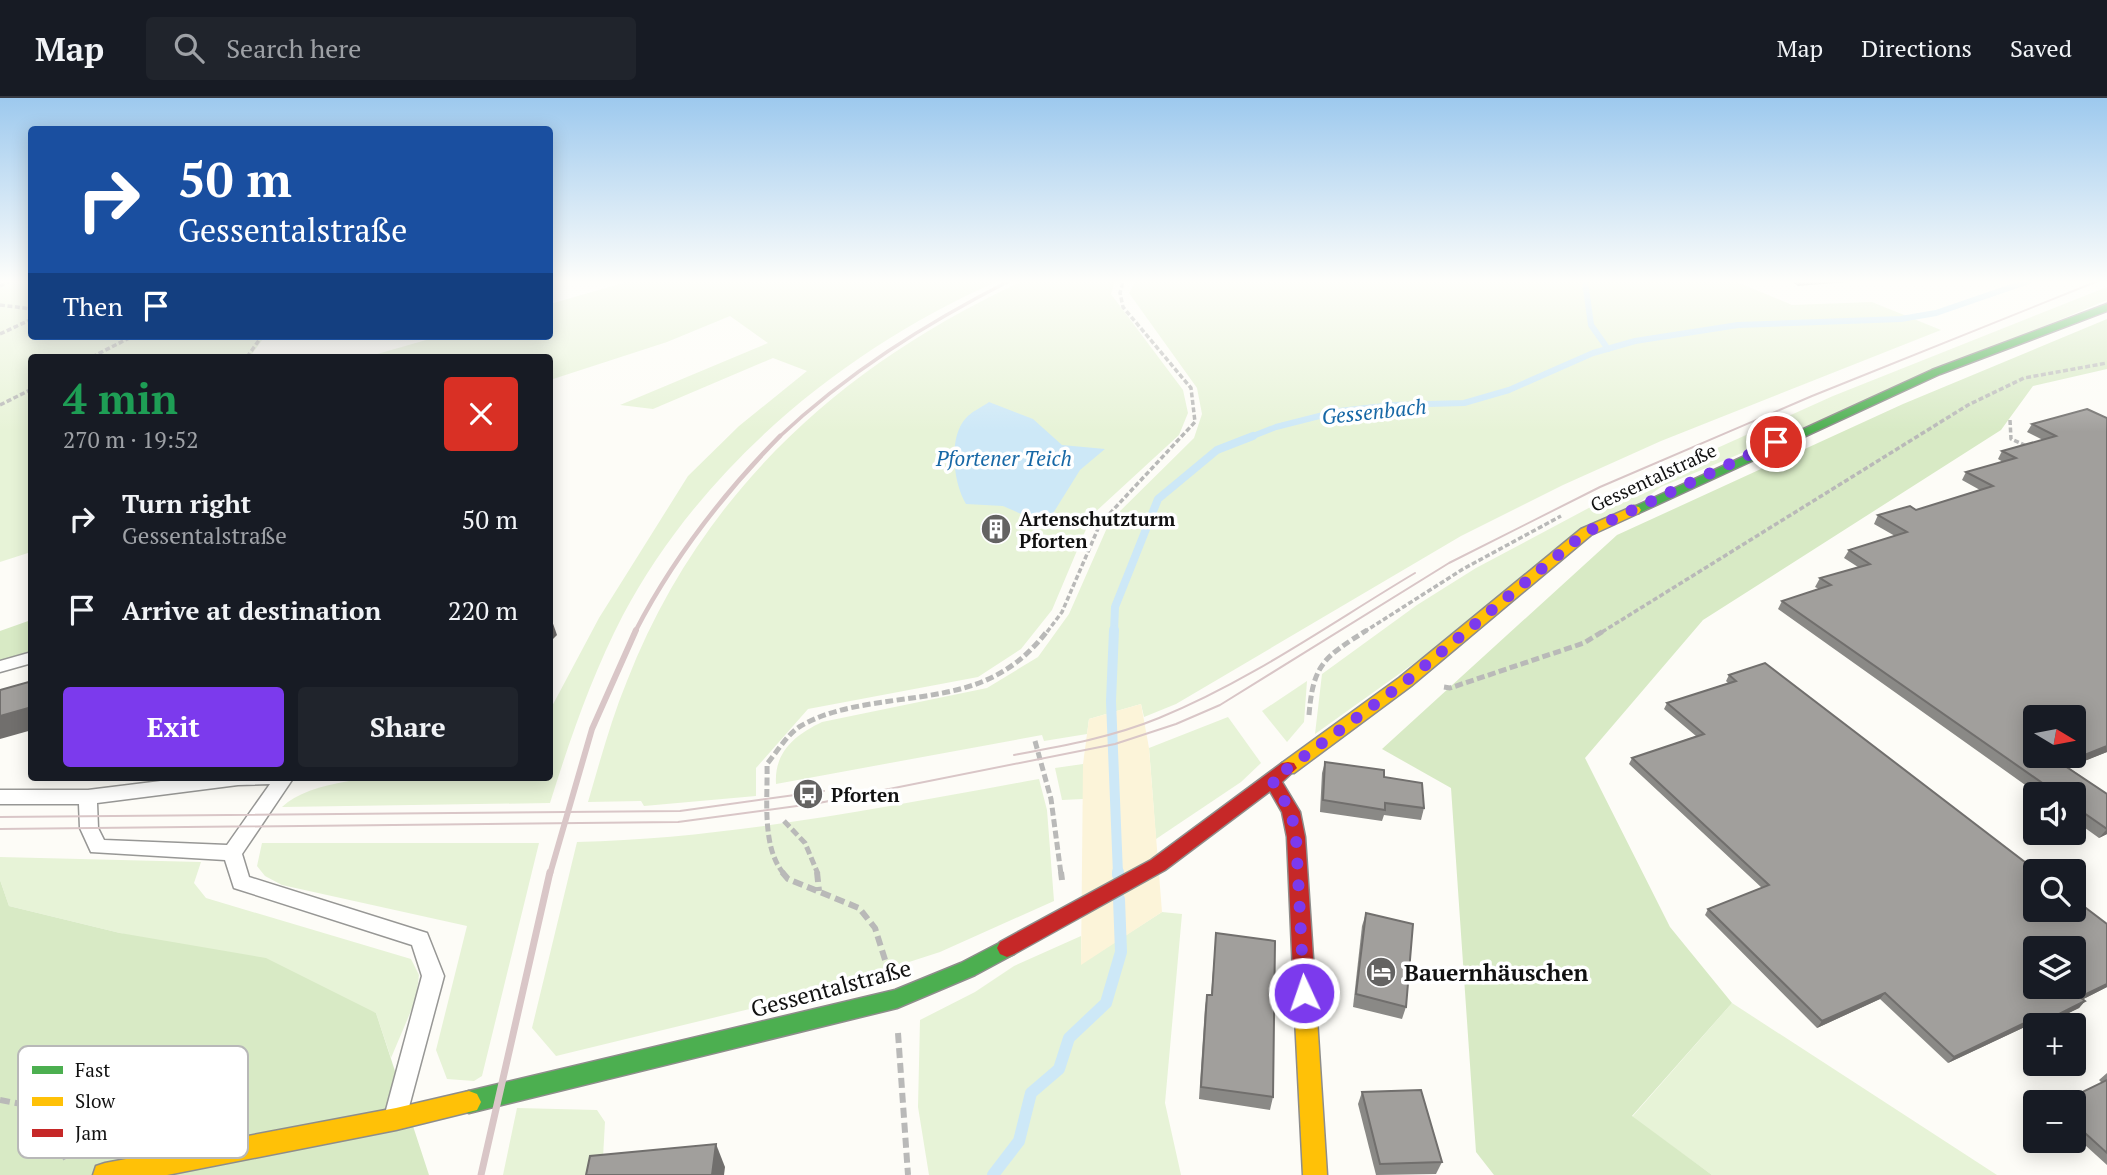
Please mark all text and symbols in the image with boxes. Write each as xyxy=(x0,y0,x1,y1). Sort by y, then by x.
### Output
search box xyxy=(146,17,636,80)
text: Map xyxy=(35,27,104,70)
icon: search xyxy=(170,29,208,67)
text: Search here xyxy=(226,31,361,65)
text: Map xyxy=(1777,32,1823,64)
text: Directions xyxy=(1861,32,1972,64)
text: Saved xyxy=(2010,32,2072,64)
text: 50 m xyxy=(178,146,292,211)
icon: right xyxy=(63,154,154,245)
text: Gessentalstraße xyxy=(178,209,407,251)
icon: arrive xyxy=(137,287,175,325)
text: Then xyxy=(63,289,123,323)
text: 4 min xyxy=(63,370,178,426)
button: close xyxy=(444,377,518,451)
water label: Gessenbach xyxy=(1320,392,1428,430)
pin xyxy=(1746,412,1806,472)
icon: arrive xyxy=(1757,423,1795,461)
text: 270 m · 19:52 xyxy=(63,424,198,455)
street label: Gessentalstraße xyxy=(1586,437,1720,517)
water label: Pfortener Teich xyxy=(935,444,1072,472)
text: Turn right xyxy=(122,486,251,520)
icon: right xyxy=(63,500,101,538)
text: 50 m xyxy=(462,502,518,536)
place label: Artenschutzturm Pforten xyxy=(1019,506,1176,553)
building icon: Artenschutzturm Pforten xyxy=(979,512,1013,546)
text: Gessentalstraße xyxy=(122,520,287,551)
icon: arrive xyxy=(63,591,101,629)
text: Arrive at destination xyxy=(122,593,381,627)
text: 220 m xyxy=(448,593,518,627)
button: Exit xyxy=(63,687,284,767)
button: Share xyxy=(298,687,518,767)
north arrow xyxy=(2023,705,2086,768)
map controls xyxy=(2023,705,2086,1153)
bus stop icon: Pforten xyxy=(791,777,825,811)
place label: Pforten xyxy=(831,782,900,807)
button: sound xyxy=(2023,782,2086,845)
button: search xyxy=(2023,859,2086,922)
button: layers xyxy=(2023,936,2086,999)
street label: Gessentalstraße xyxy=(747,952,915,1024)
hotel icon: Bauernhäuschen xyxy=(1364,955,1398,989)
position arrow xyxy=(1267,956,1341,1030)
place label: Bauernhäuschen xyxy=(1404,957,1589,988)
button: + xyxy=(2023,1013,2086,1076)
legend xyxy=(18,1046,248,1158)
text: Fast xyxy=(75,1057,110,1082)
text: Slow xyxy=(75,1088,116,1113)
button: − xyxy=(2023,1090,2086,1153)
text: Jam xyxy=(75,1120,108,1145)

